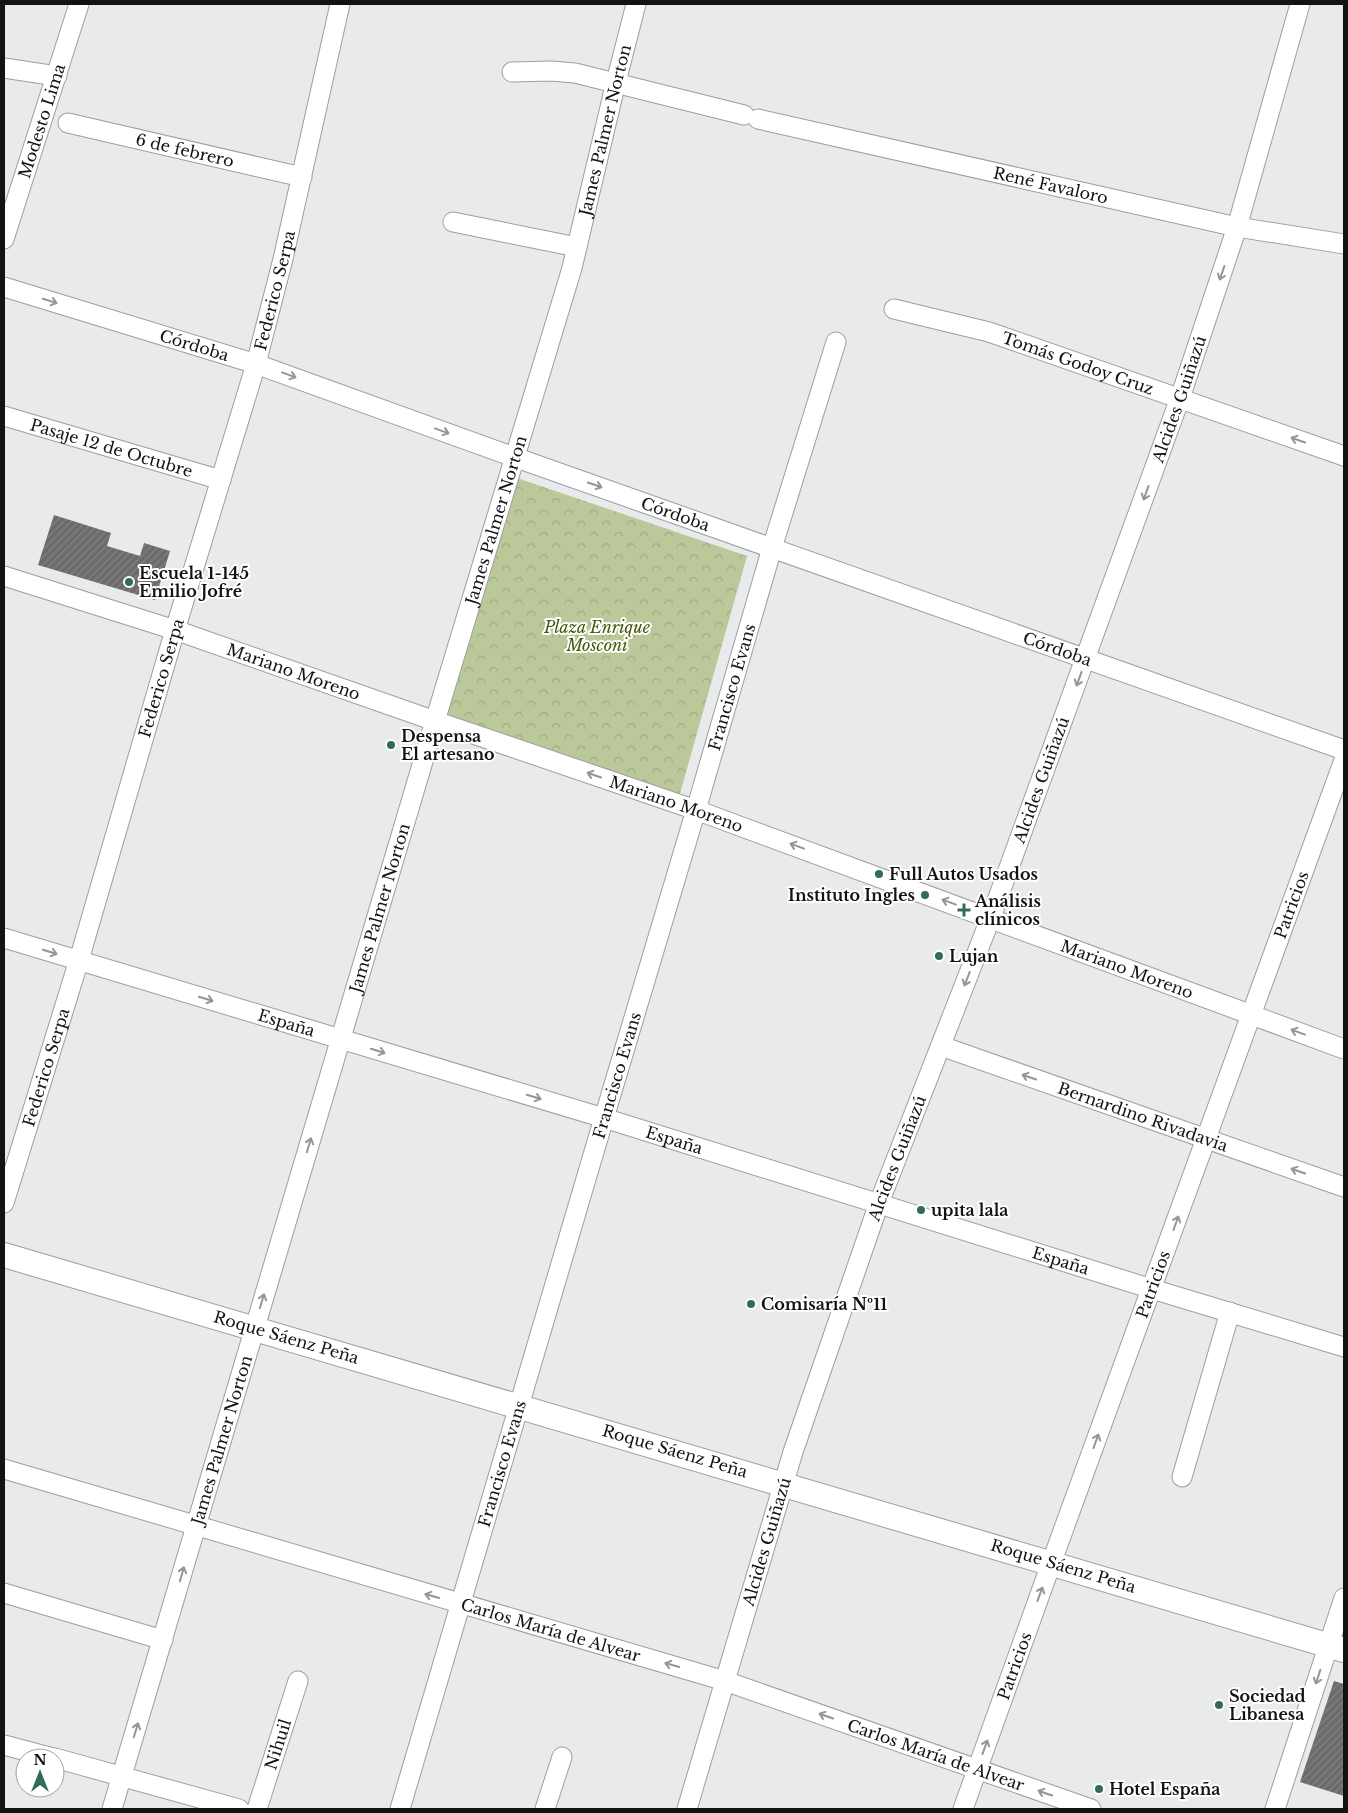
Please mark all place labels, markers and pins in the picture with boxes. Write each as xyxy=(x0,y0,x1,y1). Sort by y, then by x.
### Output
place label: Escuela 1-145 Emilio Jofré xyxy=(139,563,249,601)
marker: Escuela 1-145 Emilio Jofré xyxy=(123,576,135,588)
place label: Despensa El artesano xyxy=(401,726,495,764)
marker: Despensa El artesano xyxy=(385,739,397,751)
place label: Full Autos Usados xyxy=(889,864,1038,884)
marker: Full Autos Usados xyxy=(873,868,885,880)
place label: Instituto Ingles xyxy=(788,885,915,905)
marker: Instituto Ingles xyxy=(919,889,931,901)
place label: Análisis clínicos xyxy=(974,891,1041,929)
marker: Análisis clínicos xyxy=(957,903,971,917)
place label: Lujan xyxy=(949,946,999,966)
marker: Lujan xyxy=(933,950,945,962)
place label: upita lala xyxy=(931,1200,1009,1220)
marker: upita lala xyxy=(915,1204,927,1216)
place label: Comisaría Nº11 xyxy=(761,1294,887,1314)
marker: Comisaría Nº11 xyxy=(745,1298,757,1310)
place label: Sociedad Libanesa xyxy=(1229,1686,1306,1724)
marker: Sociedad Libanesa xyxy=(1213,1699,1225,1711)
place label: Hotel España xyxy=(1109,1779,1221,1799)
marker: Hotel España xyxy=(1093,1783,1105,1795)

